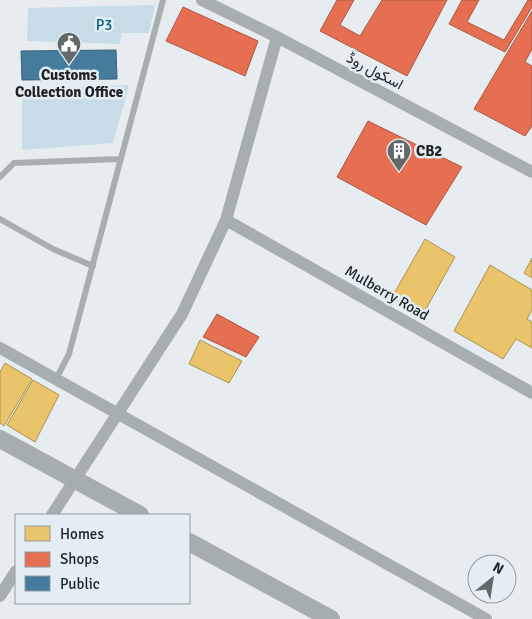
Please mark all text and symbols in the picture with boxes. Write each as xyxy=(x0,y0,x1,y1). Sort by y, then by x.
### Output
park label: P3 xyxy=(96,16,112,34)
public building icon: Customs Collection Office xyxy=(56,31,82,65)
street label: اسکول روڈ xyxy=(344,49,406,93)
place label: Customs Collection Office xyxy=(15,66,123,101)
building icon: CB2 xyxy=(386,138,412,172)
place label: CB2 xyxy=(416,142,442,160)
street label: Mulberry Road xyxy=(342,262,432,324)
legend xyxy=(15,514,190,604)
text: Homes xyxy=(60,525,104,543)
text: Shops xyxy=(60,550,99,568)
north arrow xyxy=(467,554,517,604)
text: N xyxy=(490,558,507,578)
text: Public xyxy=(60,575,100,593)

